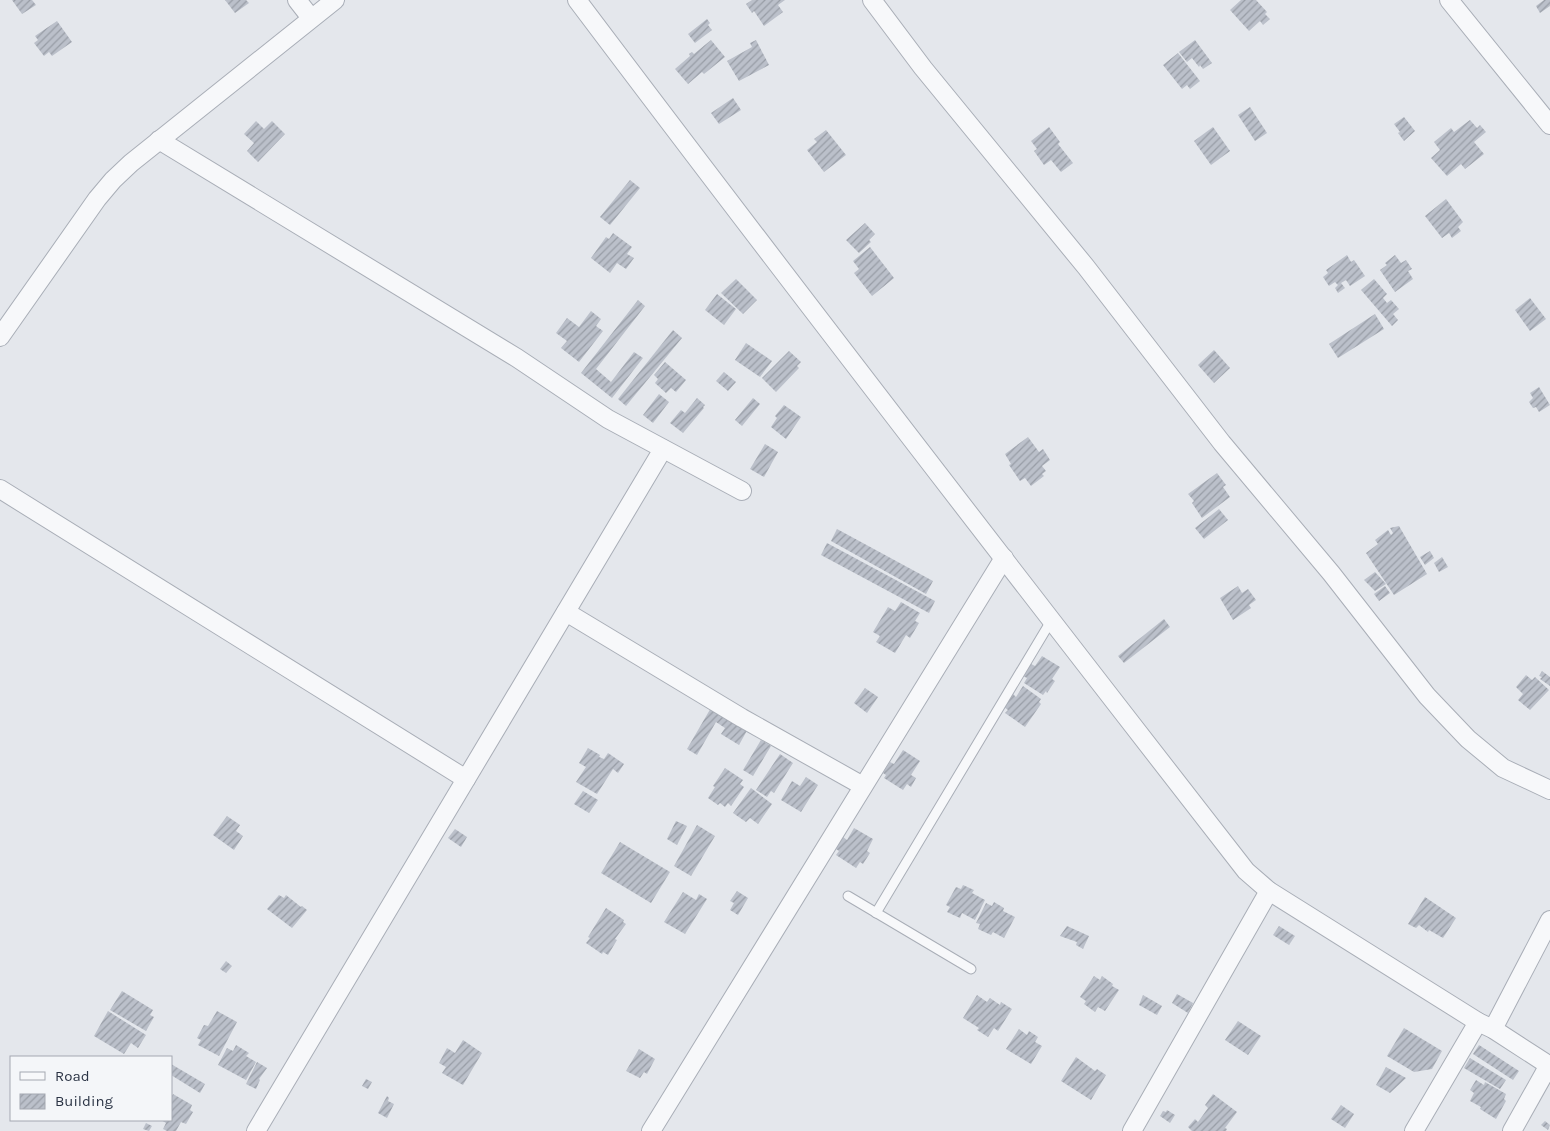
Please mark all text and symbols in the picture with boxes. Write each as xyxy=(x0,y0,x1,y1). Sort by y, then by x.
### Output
legend xyxy=(10,1056,172,1121)
text: Road xyxy=(55,1067,90,1085)
text: Building xyxy=(55,1092,113,1110)

